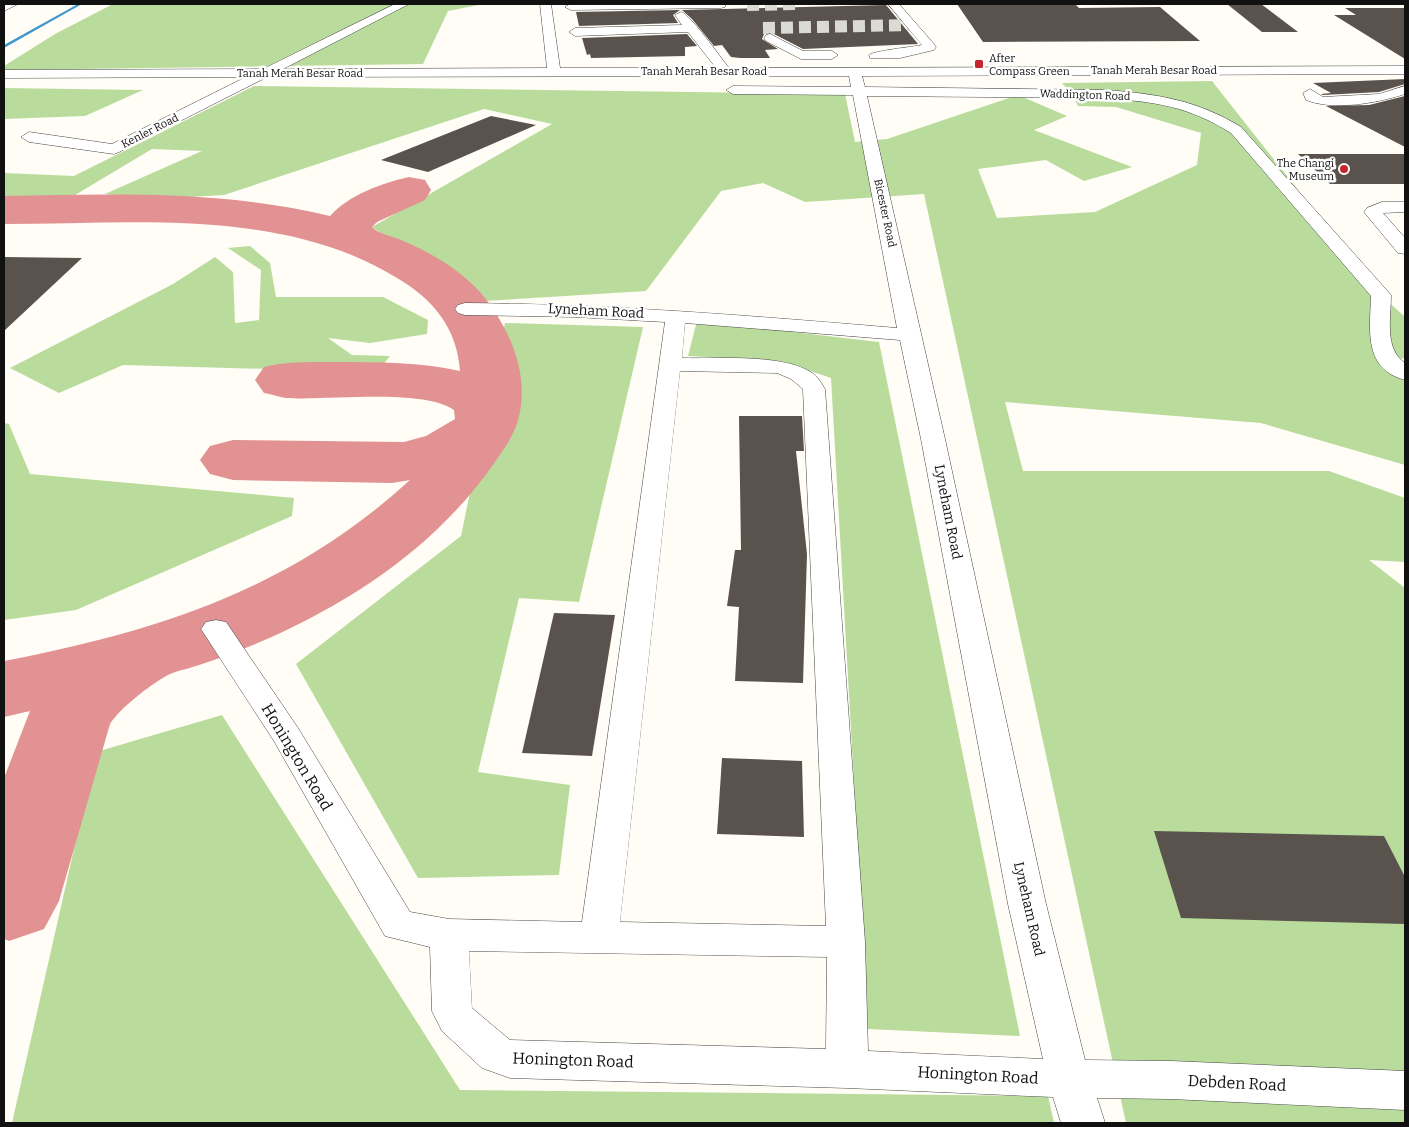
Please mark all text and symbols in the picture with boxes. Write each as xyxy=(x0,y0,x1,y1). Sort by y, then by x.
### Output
place label: After Compass Green xyxy=(989,52,1070,78)
marker: After Compass Green xyxy=(973,58,985,70)
street label: Tanah Merah Besar Road xyxy=(1091,64,1218,77)
street label: Tanah Merah Besar Road xyxy=(641,65,768,78)
street label: Tanah Merah Besar Road xyxy=(237,67,364,80)
street label: Waddington Road xyxy=(1039,87,1131,103)
street label: Kenler Road xyxy=(119,111,181,151)
place label: The Changi Museum xyxy=(1277,157,1335,183)
marker: The Changi Museum xyxy=(1338,163,1350,175)
street label: Bicester Road xyxy=(871,178,899,249)
street label: Lyneham Road xyxy=(547,300,645,322)
street label: Lyneham Road xyxy=(930,463,966,561)
street label: Honington Road xyxy=(258,700,337,814)
street label: Lyneham Road xyxy=(1010,860,1048,958)
street label: Honington Road xyxy=(512,1048,634,1072)
street label: Honington Road xyxy=(917,1062,1040,1088)
street label: Debden Road xyxy=(1187,1071,1287,1095)

